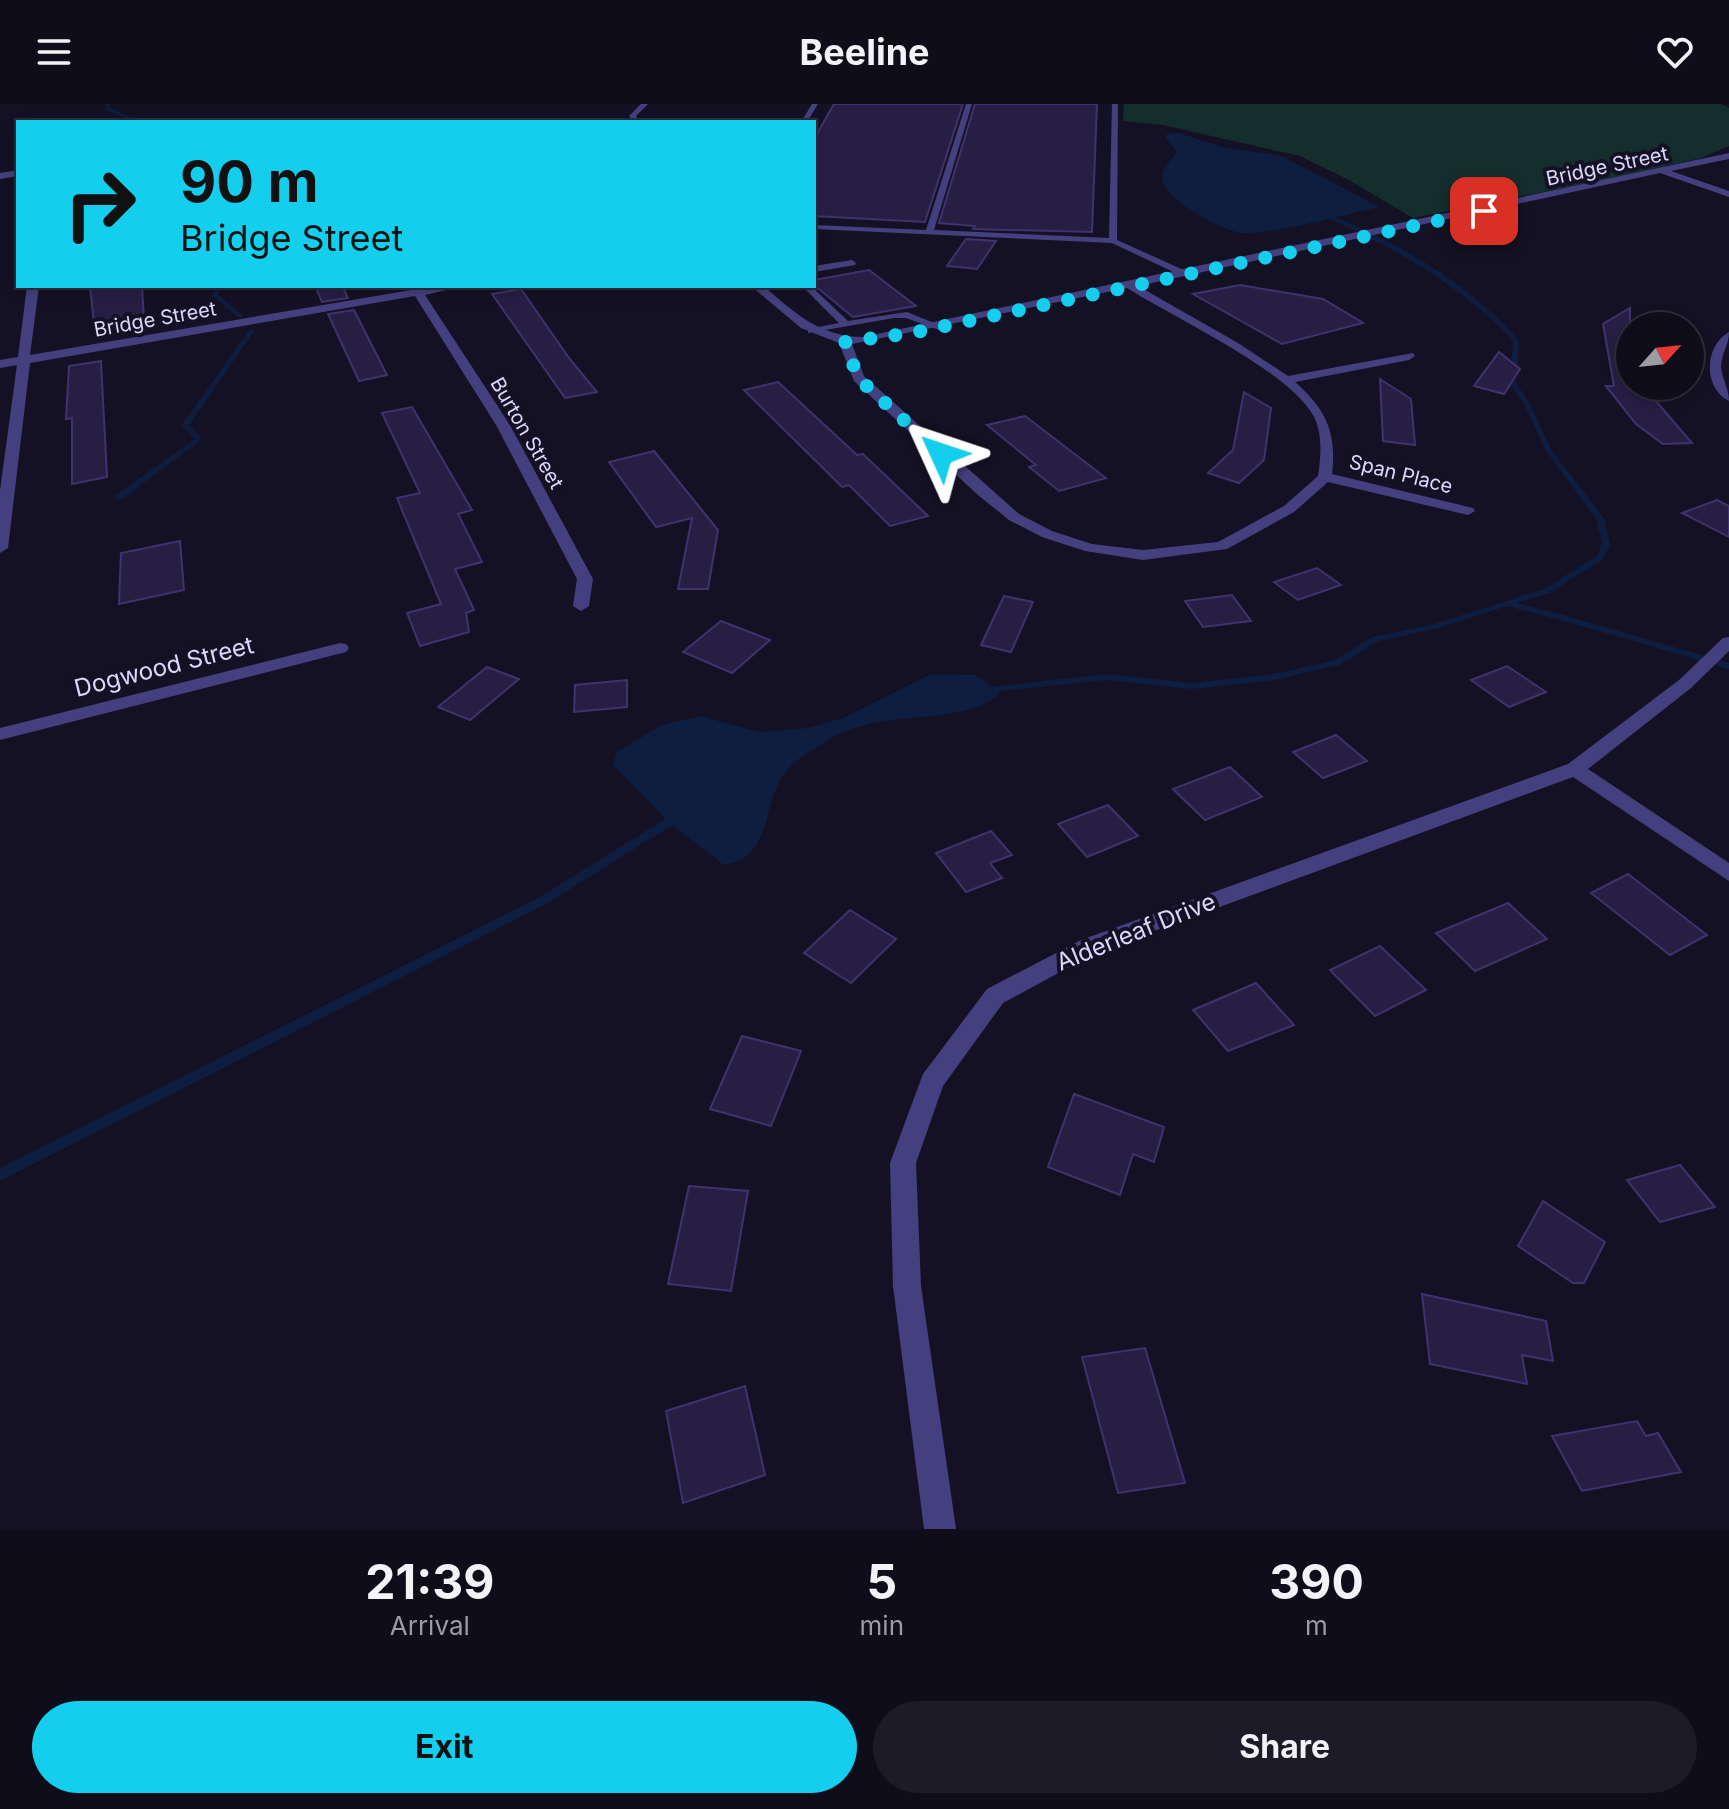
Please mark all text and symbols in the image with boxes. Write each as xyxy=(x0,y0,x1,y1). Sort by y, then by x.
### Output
icon: menu xyxy=(32,30,76,74)
text: Beeline xyxy=(799,30,930,74)
icon: heart xyxy=(1653,30,1697,74)
street label: Bridge Street xyxy=(1544,141,1671,191)
text: 90 m xyxy=(180,148,319,216)
icon: right xyxy=(48,152,152,256)
pin xyxy=(1450,177,1518,245)
icon: arrive xyxy=(1462,189,1506,233)
text: Bridge Street xyxy=(180,216,403,260)
street label: Bridge Street xyxy=(92,296,219,342)
north arrow xyxy=(1616,312,1704,400)
map controls xyxy=(1616,312,1704,400)
street label: Burton Street xyxy=(485,373,569,494)
position arrow xyxy=(899,412,983,496)
street label: Span Place xyxy=(1347,450,1455,498)
street label: Dogwood Street xyxy=(71,630,257,703)
street label: Alderleaf Drive xyxy=(1052,886,1220,977)
text: 21:39 xyxy=(365,1552,494,1611)
text: 5 xyxy=(866,1552,897,1611)
text: 390 xyxy=(1269,1552,1364,1611)
text: Arrival xyxy=(390,1610,470,1641)
text: min xyxy=(860,1610,904,1641)
text: m xyxy=(1305,1610,1328,1641)
button: Exit xyxy=(32,1701,857,1793)
button: Share xyxy=(873,1701,1697,1793)

